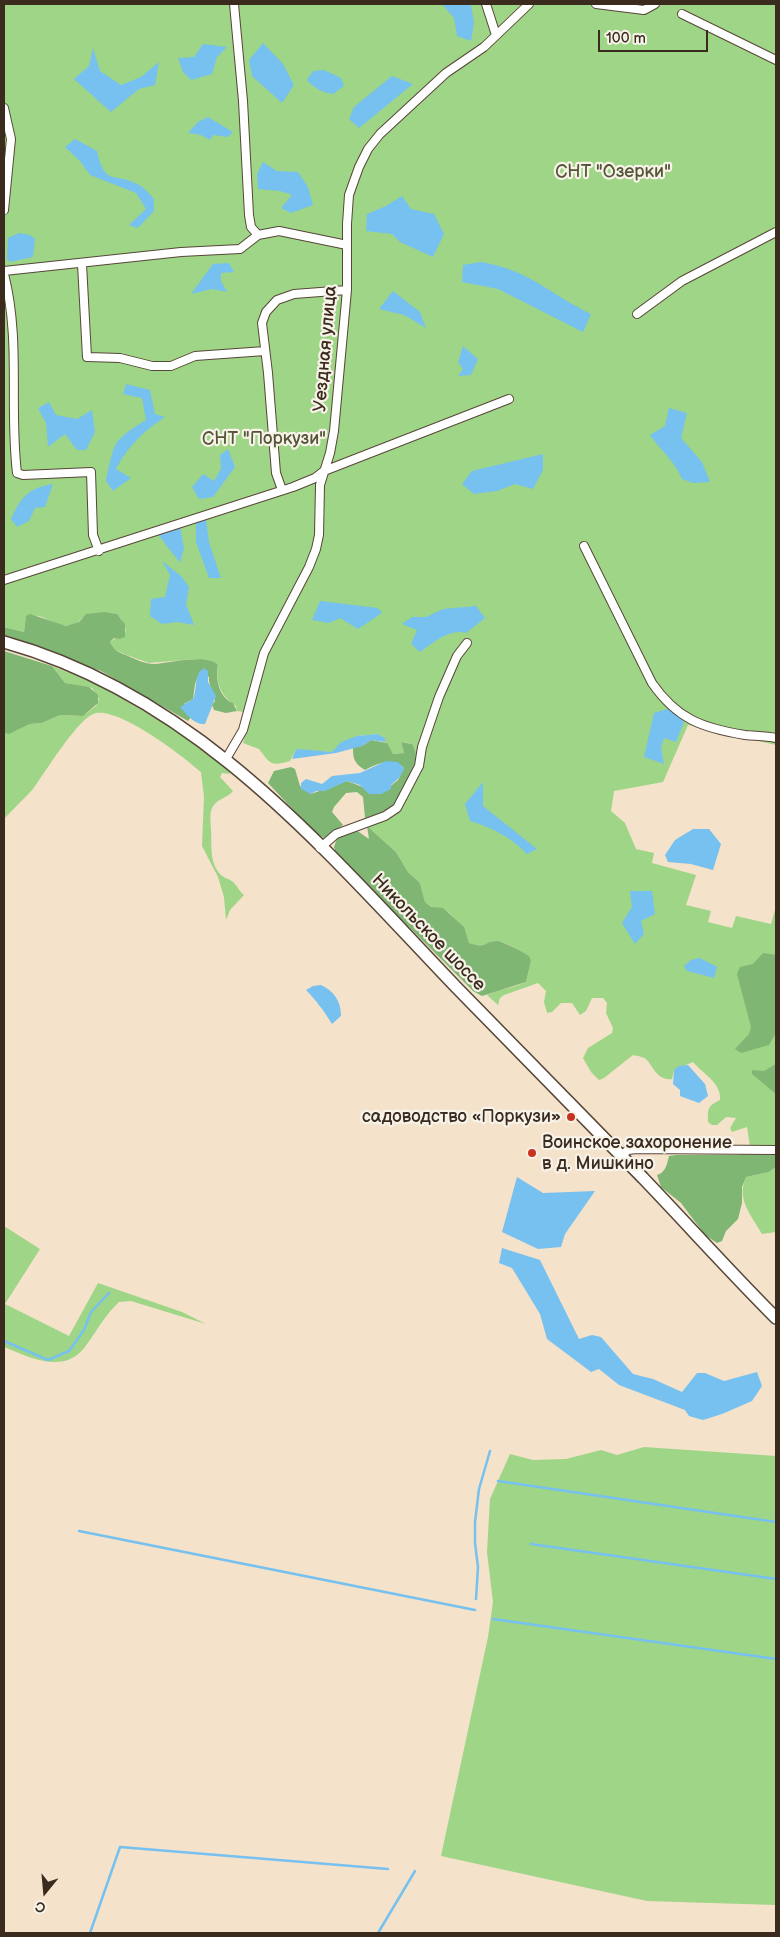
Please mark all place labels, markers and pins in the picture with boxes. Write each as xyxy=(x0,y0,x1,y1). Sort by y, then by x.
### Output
place label: садоводство «Поркузи» xyxy=(362,1106,561,1128)
marker: садоводство «Поркузи» xyxy=(565,1111,577,1123)
place label: Воинское захоронение в д. Мишкино xyxy=(542,1132,732,1174)
marker: Воинское захоронение в д. Мишкино xyxy=(526,1147,538,1159)

